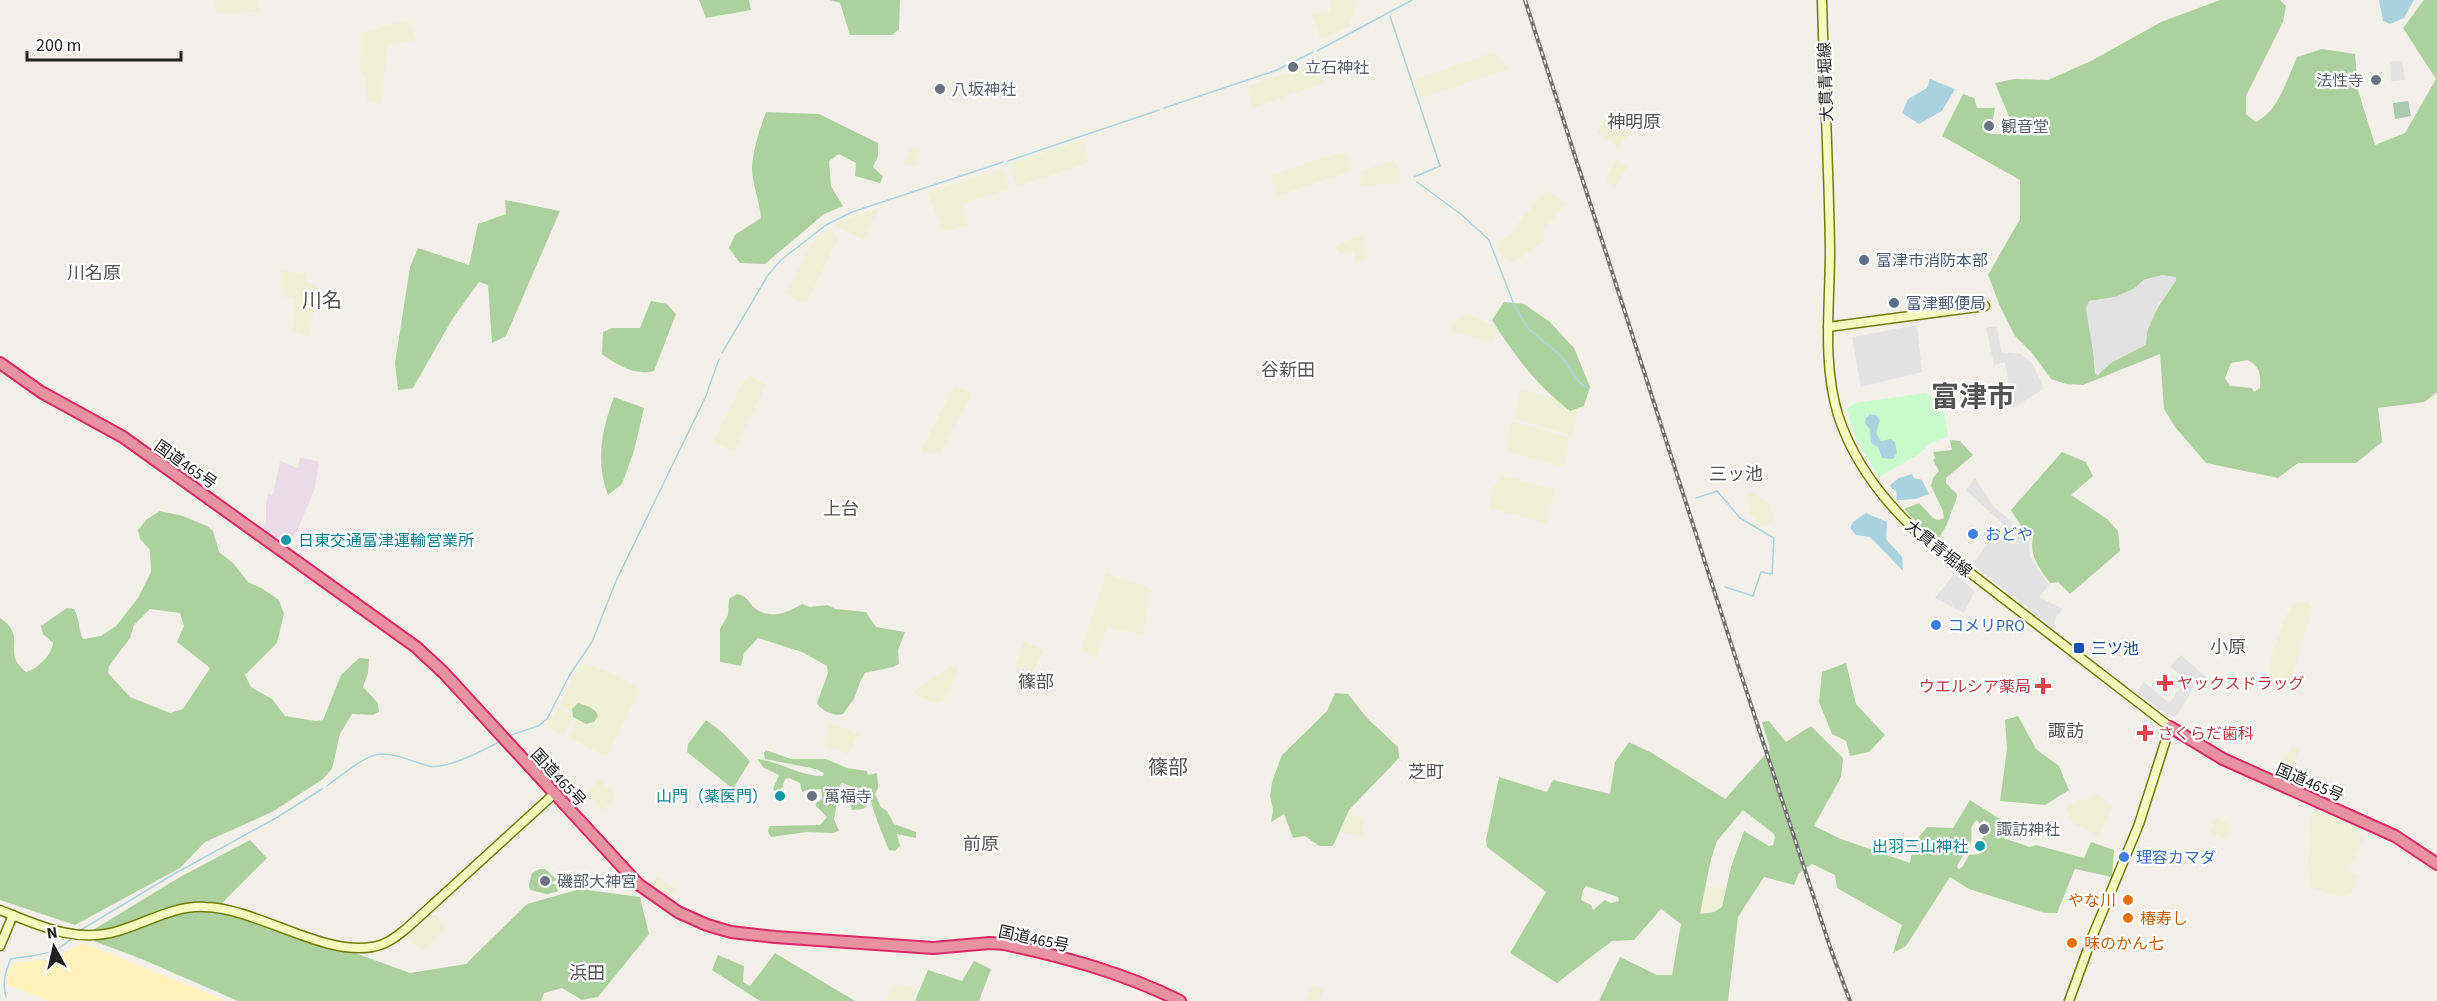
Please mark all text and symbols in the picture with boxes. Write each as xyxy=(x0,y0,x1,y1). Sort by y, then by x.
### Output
scale bar xyxy=(27,24,182,62)
text: 200 m xyxy=(36,33,81,58)
street label: 大貫青堀線 xyxy=(1814,42,1838,122)
place label: 立石神社 xyxy=(1305,57,1369,79)
marker: 立石神社 xyxy=(1286,60,1300,74)
place label: 法性寺 xyxy=(2316,70,2364,92)
marker: 法性寺 xyxy=(2369,73,2383,87)
place label: 八坂神社 xyxy=(952,79,1016,101)
marker: 八坂神社 xyxy=(933,82,947,96)
district label: 神明原 xyxy=(1607,110,1661,135)
place label: 観音堂 xyxy=(2001,116,2049,138)
marker: 観音堂 xyxy=(1982,119,1996,133)
place label: 富津市消防本部 xyxy=(1876,250,1988,272)
marker: 富津市消防本部 xyxy=(1857,253,1871,267)
district label: 川名原 xyxy=(67,261,121,286)
district label: 川名 xyxy=(302,287,342,315)
place label: 富津郵便局 xyxy=(1906,293,1986,315)
marker: 富津郵便局 xyxy=(1887,296,1901,310)
district label: 谷新田 xyxy=(1261,358,1315,383)
district label: 富津市 xyxy=(1931,377,2015,417)
street label: 国道465号 xyxy=(150,435,221,494)
district label: 三ッ池 xyxy=(1709,462,1763,487)
district label: 上台 xyxy=(823,497,859,522)
street label: 大貫青堀線 xyxy=(1900,515,1976,583)
place label: おどや xyxy=(1985,524,2033,546)
marker: おどや xyxy=(1966,527,1980,541)
place label: 日東交通富津運輸営業所 xyxy=(298,530,474,552)
marker: 日東交通富津運輸営業所 xyxy=(279,533,293,547)
place label: コメリPRO xyxy=(1948,615,2025,637)
marker: コメリPRO xyxy=(1929,618,1943,632)
district label: 小原 xyxy=(2210,635,2246,660)
place label: 三ツ池 xyxy=(2091,638,2139,660)
marker: 三ツ池 xyxy=(2072,641,2086,655)
district label: 篠部 xyxy=(1018,670,1054,695)
place label: ヤックスドラッグ xyxy=(2177,673,2305,695)
place label: ウエルシア薬局 xyxy=(1919,676,2031,698)
marker: ヤックスドラッグ xyxy=(2158,676,2172,690)
marker: ウエルシア薬局 xyxy=(2036,679,2050,693)
district label: 諏訪 xyxy=(2048,719,2084,744)
place label: さくらだ歯科 xyxy=(2158,723,2254,745)
marker: さくらだ歯科 xyxy=(2136,724,2154,742)
street label: 国道465号 xyxy=(526,744,591,811)
district label: 篠部 xyxy=(1148,754,1188,782)
street label: 国道465号 xyxy=(2272,759,2347,807)
district label: 芝町 xyxy=(1408,760,1444,785)
place label: 山門（薬医門） xyxy=(656,786,768,808)
place label: 萬福寺 xyxy=(824,786,872,808)
marker: 山門（薬医門） xyxy=(773,789,787,803)
marker: 萬福寺 xyxy=(805,789,819,803)
place label: 諏訪神社 xyxy=(1996,819,2060,841)
marker: 諏訪神社 xyxy=(1977,822,1991,836)
district label: 前原 xyxy=(963,832,999,857)
place label: 出羽三山神社 xyxy=(1872,836,1968,858)
marker: 出羽三山神社 xyxy=(1973,839,1987,853)
place label: 理容カマダ xyxy=(2136,847,2216,869)
marker: 理容カマダ xyxy=(2117,850,2131,864)
place label: 磯部大神宮 xyxy=(557,871,637,893)
marker: 磯部大神宮 xyxy=(538,874,552,888)
place label: やな川 xyxy=(2068,890,2116,912)
marker: やな川 xyxy=(2121,893,2135,907)
place label: 椿寿し xyxy=(2140,908,2188,930)
marker: 椿寿し xyxy=(2121,911,2135,925)
north arrow xyxy=(24,917,84,977)
street label: 国道465号 xyxy=(996,921,1071,957)
text: N xyxy=(45,922,59,945)
place label: 味のかん七 xyxy=(2084,933,2164,955)
marker: 味のかん七 xyxy=(2065,936,2079,950)
district label: 浜田 xyxy=(569,961,605,986)

